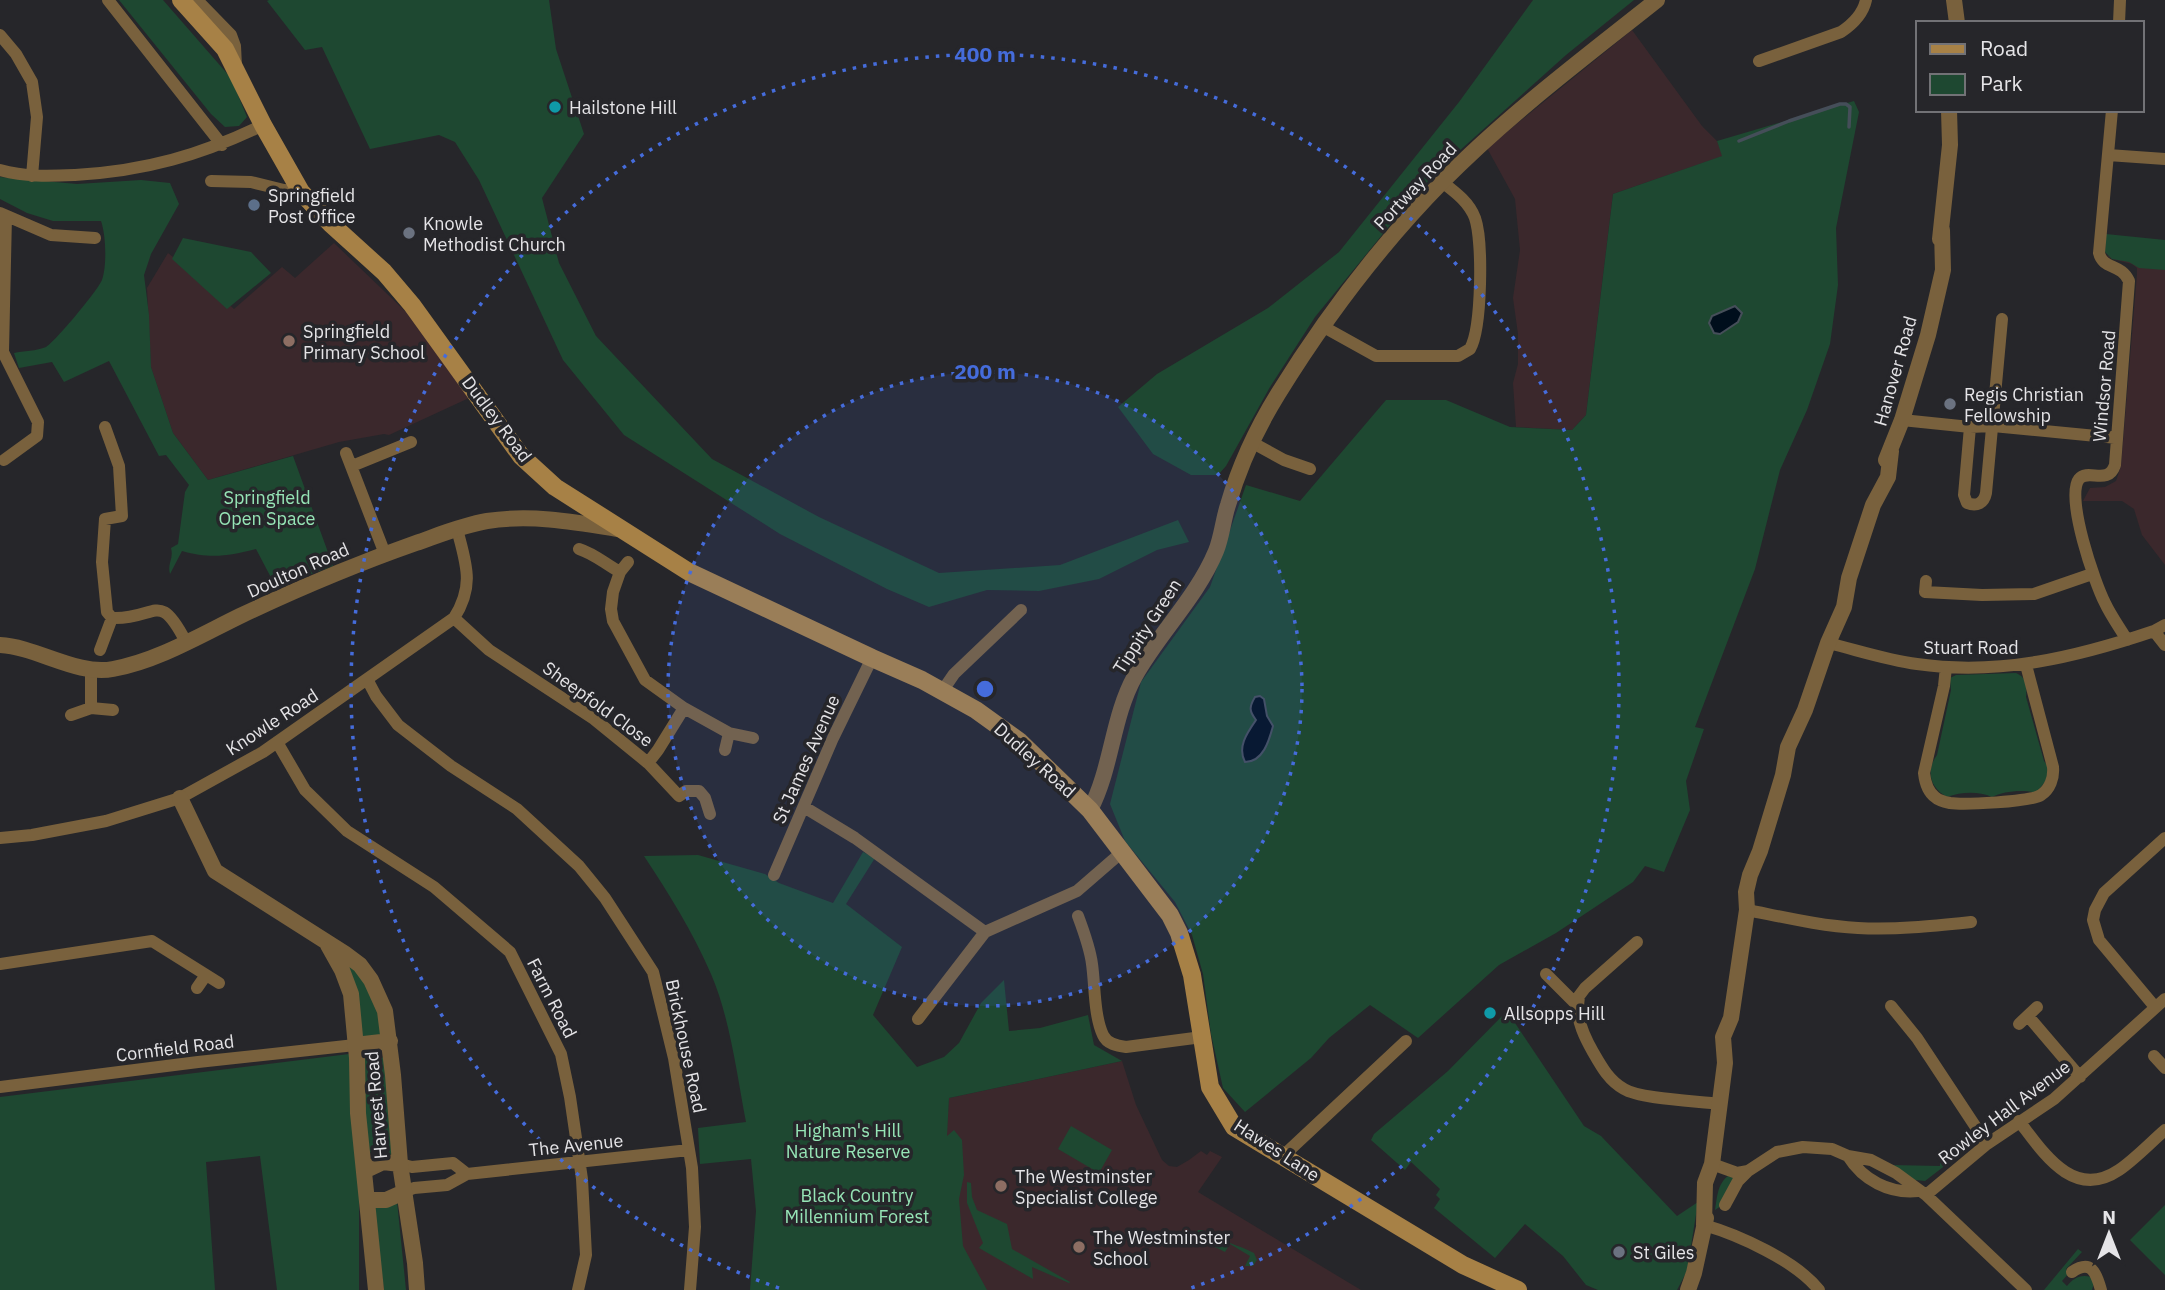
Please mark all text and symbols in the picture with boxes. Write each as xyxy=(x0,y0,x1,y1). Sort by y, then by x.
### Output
legend xyxy=(1916,21,2144,112)
text: Road xyxy=(1980,34,2028,62)
text: 400 m xyxy=(954,40,1016,68)
text: Park xyxy=(1980,69,2023,97)
place label: Hailstone Hill xyxy=(569,96,677,119)
marker: Hailstone Hill xyxy=(547,99,563,115)
street label: Portway Road xyxy=(1369,137,1461,235)
place label: Springfield Post Office xyxy=(268,184,356,228)
marker: Springfield Post Office xyxy=(246,197,262,213)
place label: Knowle Methodist Church xyxy=(423,212,566,256)
marker: Knowle Methodist Church xyxy=(401,225,417,241)
street label: Hanover Road xyxy=(1868,313,1922,429)
place label: Springfield Primary School xyxy=(303,320,425,364)
street label: Windsor Road xyxy=(2088,329,2120,443)
marker: Springfield Primary School xyxy=(281,333,297,349)
text: 200 m xyxy=(954,357,1016,385)
street label: Dudley Road xyxy=(457,371,537,467)
place label: Regis Christian Fellowship xyxy=(1964,383,2084,427)
marker: Regis Christian Fellowship xyxy=(1942,396,1958,412)
park label: Springfield Open Space xyxy=(219,486,316,530)
street label: Doulton Road xyxy=(243,537,353,603)
street label: Tippity Green xyxy=(1108,574,1186,678)
street label: Stuart Road xyxy=(1923,636,2019,659)
street label: Sheepfold Close xyxy=(538,656,658,752)
centre of rings xyxy=(973,677,997,701)
street label: Knowle Road xyxy=(221,684,323,760)
street label: St James Avenue xyxy=(767,691,845,827)
street label: Dudley Road xyxy=(989,717,1081,803)
street label: Farm Road xyxy=(522,954,582,1042)
street label: Brickhouse Road xyxy=(661,977,711,1115)
place label: Allsopps Hill xyxy=(1504,1002,1605,1025)
marker: Allsopps Hill xyxy=(1482,1005,1498,1021)
street label: Cornfield Road xyxy=(114,1029,236,1067)
street label: Harvest Road xyxy=(360,1050,392,1160)
street label: Rowley Hall Avenue xyxy=(1933,1055,2075,1169)
street label: Hawes Lane xyxy=(1230,1114,1324,1186)
park label: Higham's Hill Nature Reserve xyxy=(786,1119,910,1163)
street label: The Avenue xyxy=(528,1129,624,1161)
place label: The Westminster Specialist College xyxy=(1015,1165,1158,1209)
marker: The Westminster Specialist College xyxy=(993,1178,1009,1194)
park label: Black Country Millennium Forest xyxy=(785,1184,929,1228)
north arrow xyxy=(2074,1199,2144,1269)
text: N xyxy=(2102,1205,2116,1229)
place label: The Westminster School xyxy=(1093,1226,1230,1270)
marker: The Westminster School xyxy=(1071,1239,1087,1255)
place label: St Giles xyxy=(1633,1241,1695,1264)
marker: St Giles xyxy=(1611,1244,1627,1260)

